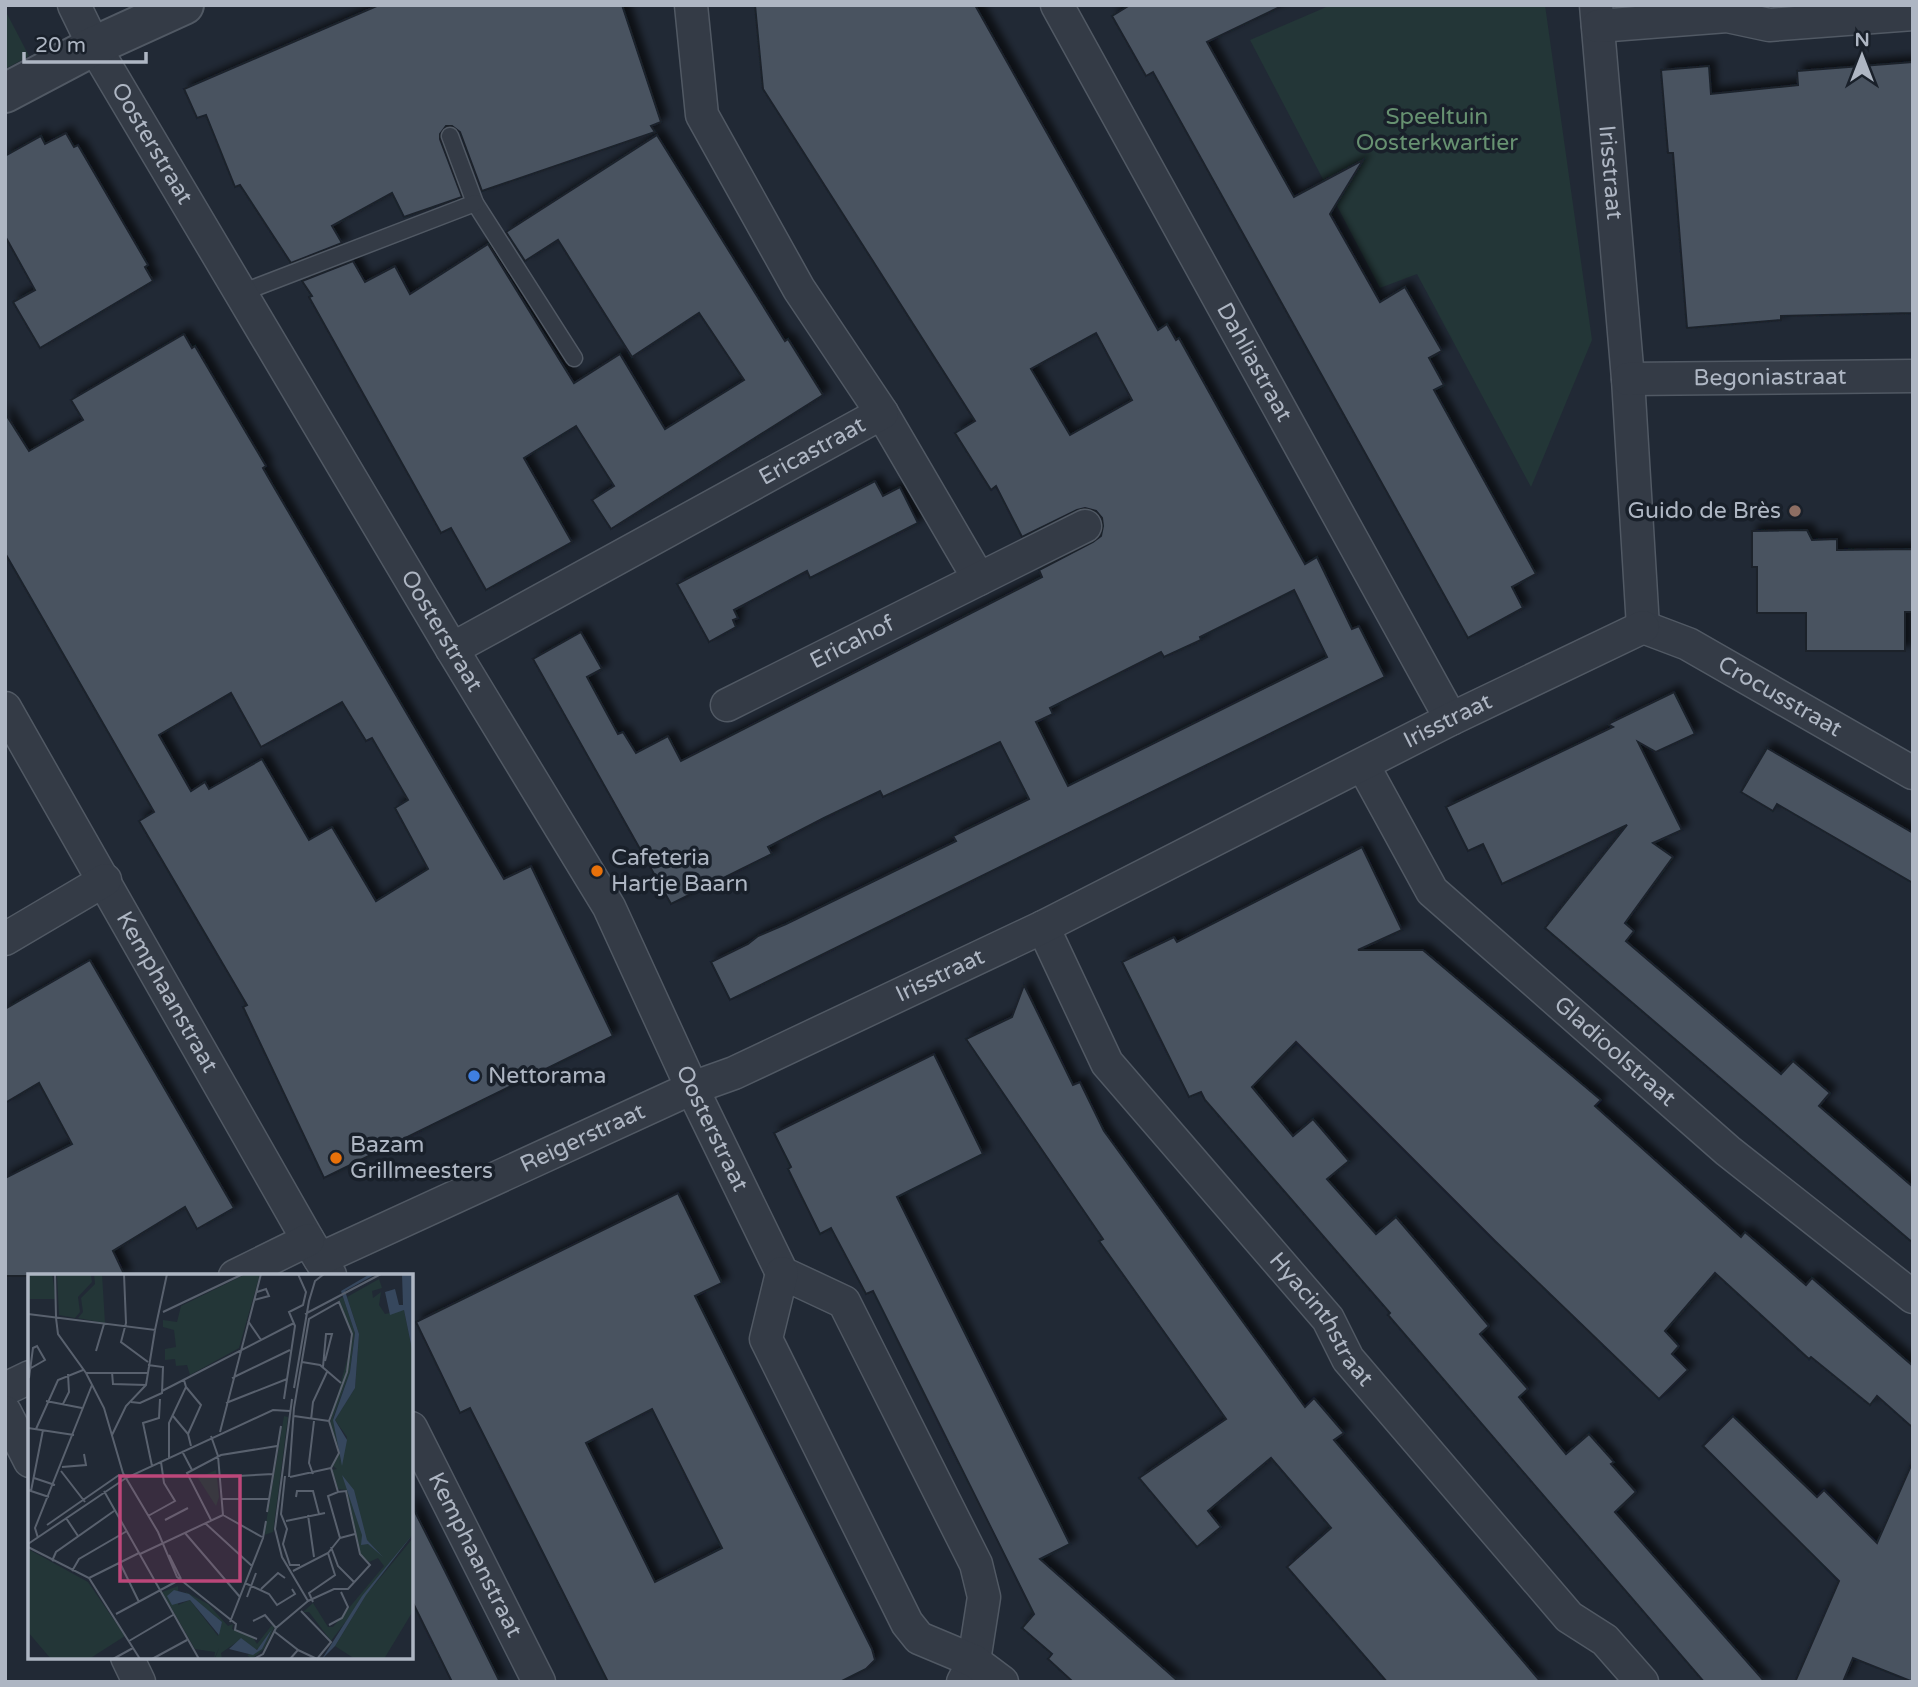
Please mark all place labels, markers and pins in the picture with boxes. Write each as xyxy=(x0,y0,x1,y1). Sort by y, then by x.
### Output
place label: Guido de Brès xyxy=(1628,497,1781,525)
marker: Guido de Brès xyxy=(1787,503,1803,519)
place label: Cafeteria Hartje Baarn xyxy=(611,844,748,898)
marker: Cafeteria Hartje Baarn xyxy=(589,863,605,879)
place label: Nettorama xyxy=(488,1062,606,1090)
marker: Nettorama xyxy=(466,1068,482,1084)
place label: Bazam Grillmeesters xyxy=(350,1131,493,1185)
marker: Bazam Grillmeesters xyxy=(328,1150,344,1166)

